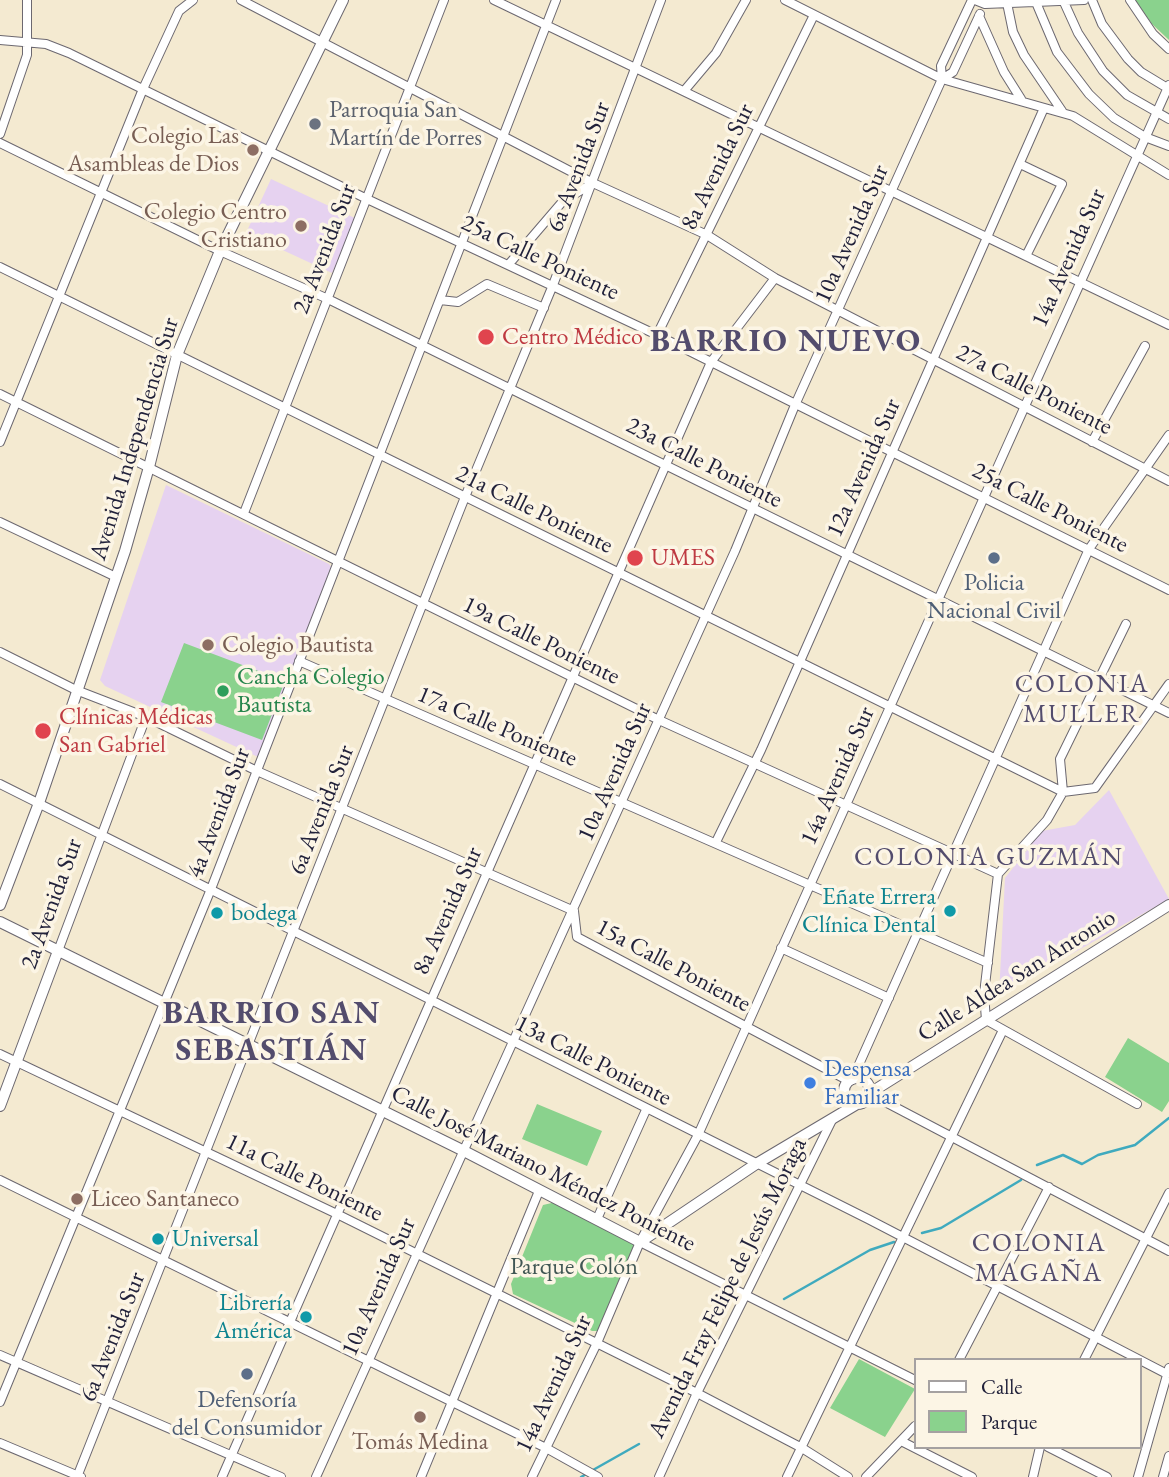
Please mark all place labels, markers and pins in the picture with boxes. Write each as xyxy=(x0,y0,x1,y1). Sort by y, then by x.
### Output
place label: Parroquia San Martín de Porres xyxy=(329,96,482,152)
marker: Parroquia San Martín de Porres xyxy=(307,116,323,132)
place label: Colegio Las Asambleas de Dios xyxy=(67,122,239,178)
marker: Colegio Las Asambleas de Dios xyxy=(245,142,261,158)
place label: Colegio Centro Cristiano xyxy=(144,198,287,254)
marker: Colegio Centro Cristiano xyxy=(293,218,309,234)
place label: Centro Médico xyxy=(502,323,643,351)
marker: Centro Médico xyxy=(476,327,496,347)
place label: UMES xyxy=(651,544,715,572)
marker: UMES xyxy=(625,548,645,568)
marker: Policia Nacional Civil xyxy=(986,550,1002,566)
place label: Policia Nacional Civil xyxy=(927,569,1061,625)
place label: Colegio Bautista xyxy=(222,631,373,659)
marker: Colegio Bautista xyxy=(200,637,216,653)
place label: Cancha Colegio Bautista xyxy=(237,663,385,719)
marker: Cancha Colegio Bautista xyxy=(215,683,231,699)
place label: Clínicas Médicas San Gabriel xyxy=(59,703,213,759)
marker: Clínicas Médicas San Gabriel xyxy=(33,721,53,741)
place label: Eñate Errera Clínica Dental xyxy=(802,883,936,939)
place label: bodega xyxy=(231,899,297,927)
marker: Eñate Errera Clínica Dental xyxy=(942,903,958,919)
marker: bodega xyxy=(209,905,225,921)
place label: Despensa Familiar xyxy=(824,1055,911,1111)
marker: Despensa Familiar xyxy=(802,1075,818,1091)
place label: Liceo Santaneco xyxy=(91,1185,239,1213)
marker: Liceo Santaneco xyxy=(69,1191,85,1207)
place label: Universal xyxy=(172,1225,259,1253)
marker: Universal xyxy=(150,1231,166,1247)
place label: Librería América xyxy=(214,1289,292,1345)
marker: Librería América xyxy=(298,1309,314,1325)
marker: Defensoría del Consumidor xyxy=(239,1366,255,1382)
place label: Defensoría del Consumidor xyxy=(172,1386,322,1442)
marker: Tomás Medina xyxy=(412,1409,428,1425)
place label: Tomás Medina xyxy=(352,1428,488,1456)

